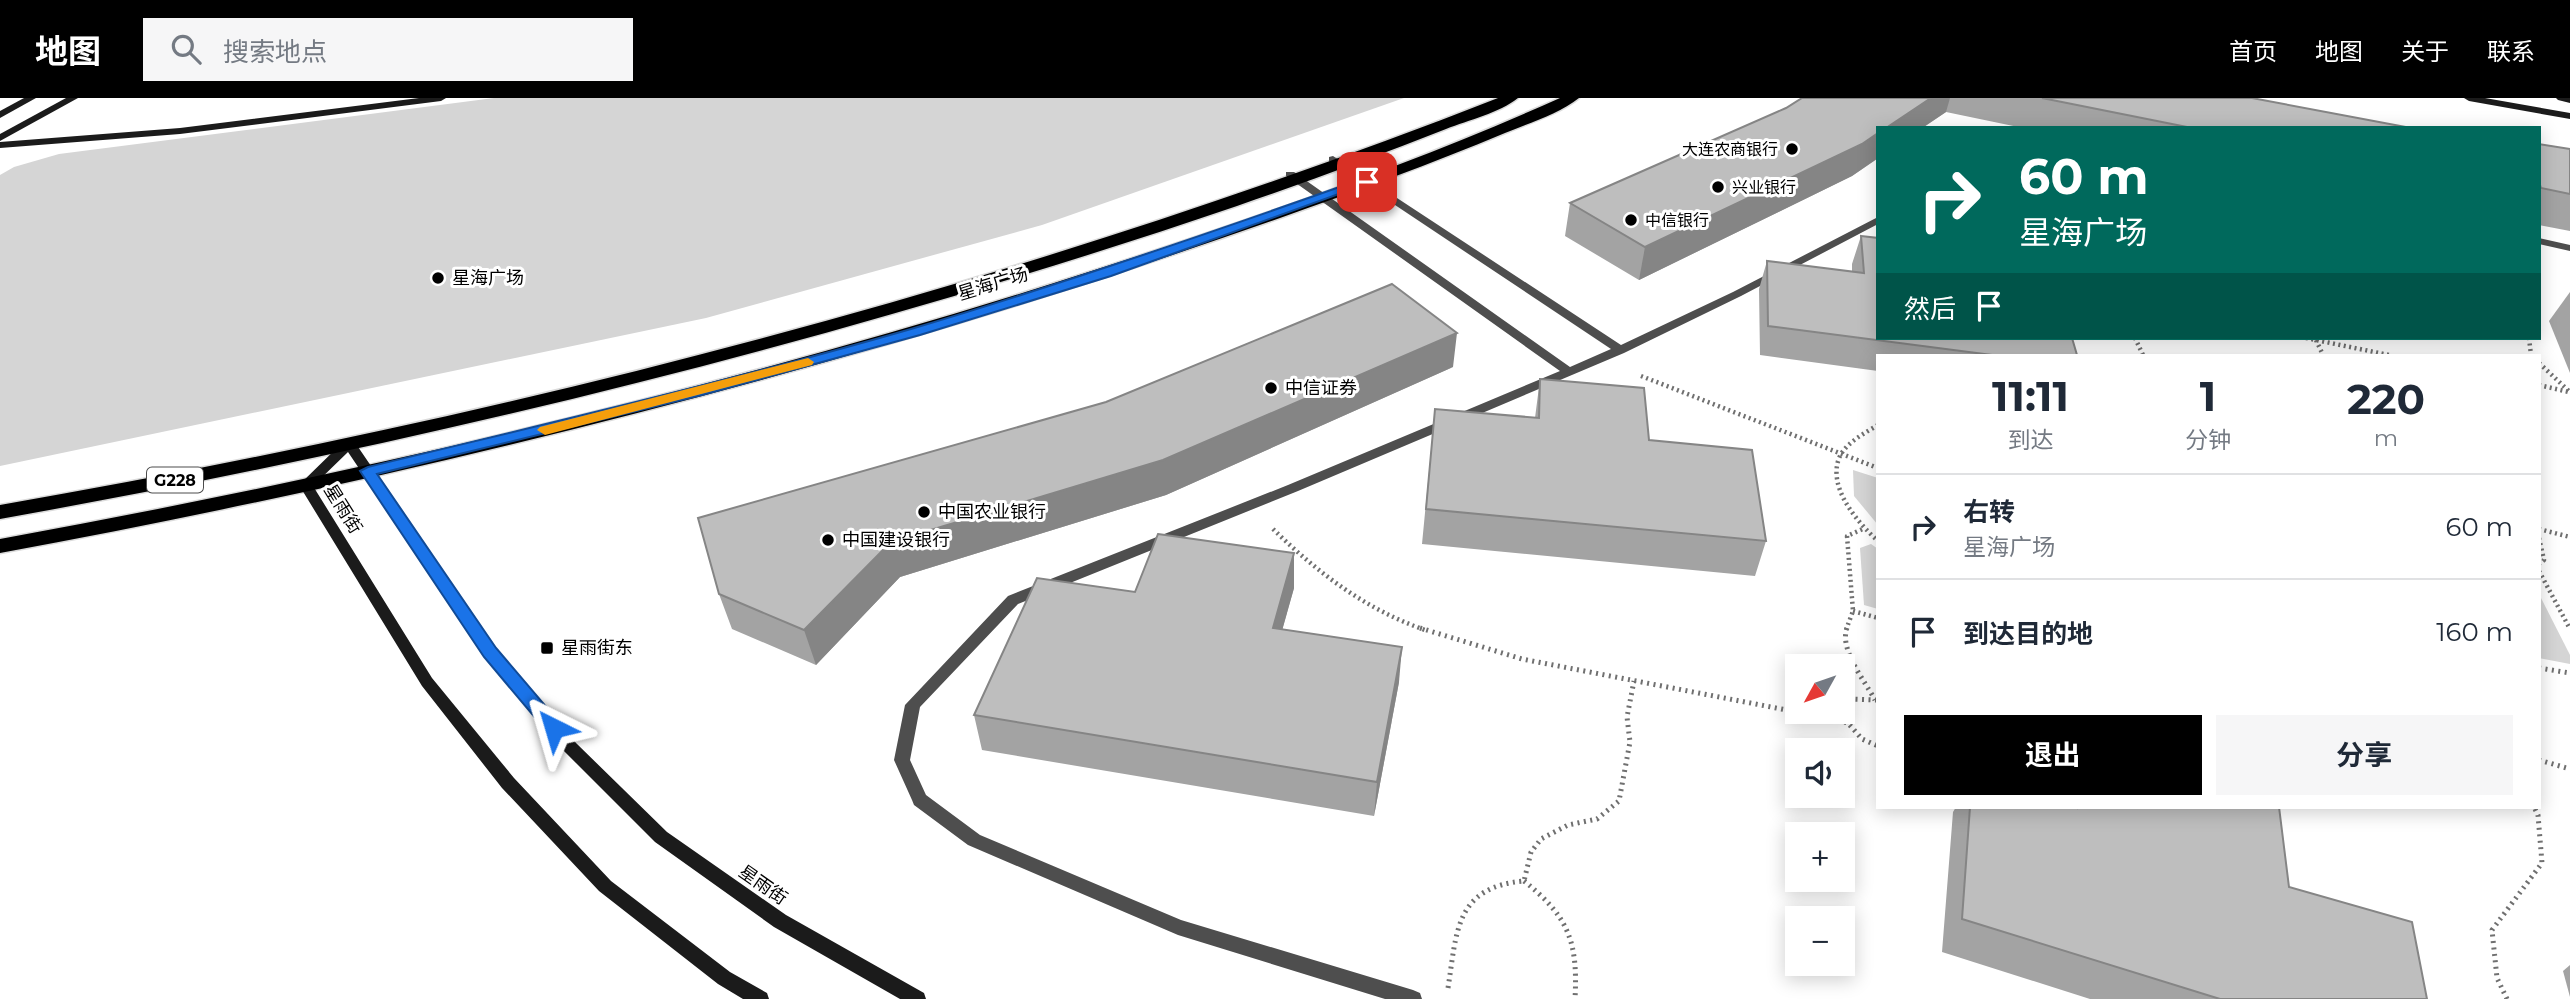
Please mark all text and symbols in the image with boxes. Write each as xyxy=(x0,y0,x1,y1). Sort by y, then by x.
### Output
search box xyxy=(143,18,633,81)
icon: search xyxy=(167,30,205,68)
text: 地图 xyxy=(35,31,101,71)
text: 搜索地点 xyxy=(223,36,327,68)
text: 首页 xyxy=(2229,37,2277,66)
text: 地图 xyxy=(2315,37,2363,66)
text: 关于 xyxy=(2401,37,2449,66)
text: 联系 xyxy=(2487,37,2535,66)
place label: 大连农商银行 xyxy=(1682,140,1778,159)
marker: 大连农商银行 xyxy=(1784,141,1800,157)
text: 60 m xyxy=(2019,147,2149,206)
pin xyxy=(1337,152,1397,212)
icon: right xyxy=(1904,154,1995,245)
icon: arrive xyxy=(1348,163,1386,201)
place label: 兴业银行 xyxy=(1732,178,1796,197)
marker: 兴业银行 xyxy=(1710,179,1726,195)
place label: 中信银行 xyxy=(1645,211,1709,230)
marker: 中信银行 xyxy=(1623,212,1639,228)
text: 星海广场 xyxy=(2019,213,2147,252)
street label: 星海广场 xyxy=(955,263,1031,305)
place label: 星海广场 xyxy=(452,267,524,289)
marker: 星海广场 xyxy=(430,270,446,286)
icon: arrive xyxy=(1970,287,2008,325)
text: 然后 xyxy=(1904,293,1956,325)
text: 11:11 xyxy=(1992,370,2069,422)
text: 1 xyxy=(2200,370,2216,422)
text: 220 xyxy=(2347,373,2425,425)
place label: 中信证券 xyxy=(1285,377,1357,399)
marker: 中信证券 xyxy=(1263,380,1279,396)
text: m xyxy=(2374,424,2398,452)
text: 到达 xyxy=(2007,426,2053,454)
text: 分钟 xyxy=(2185,426,2231,454)
road number: G228 xyxy=(147,468,203,492)
street label: 星雨街 xyxy=(319,480,367,538)
text: 右转 xyxy=(1963,496,2015,528)
place label: 中国农业银行 xyxy=(938,501,1046,523)
marker: 中国农业银行 xyxy=(916,504,932,520)
icon: right xyxy=(1904,508,1942,546)
text: 60 m xyxy=(2446,511,2513,543)
place label: 中国建设银行 xyxy=(842,529,950,551)
marker: 中国建设银行 xyxy=(820,532,836,548)
text: 星海广场 xyxy=(1963,533,2055,561)
icon: arrive xyxy=(1904,613,1942,651)
text: 160 m xyxy=(2436,616,2513,648)
text: 到达目的地 xyxy=(1963,618,2093,650)
place label: 星雨街东 xyxy=(561,637,633,659)
marker: 星雨街东 xyxy=(539,640,555,656)
north arrow xyxy=(1785,654,1855,724)
map controls xyxy=(1785,654,1855,976)
position arrow xyxy=(517,691,591,765)
button: 退出 xyxy=(1904,715,2202,795)
button: 分享 xyxy=(2216,715,2513,795)
button: sound xyxy=(1785,738,1855,808)
button: + xyxy=(1785,822,1855,892)
street label: 星雨街 xyxy=(735,861,791,909)
button: − xyxy=(1785,906,1855,976)

